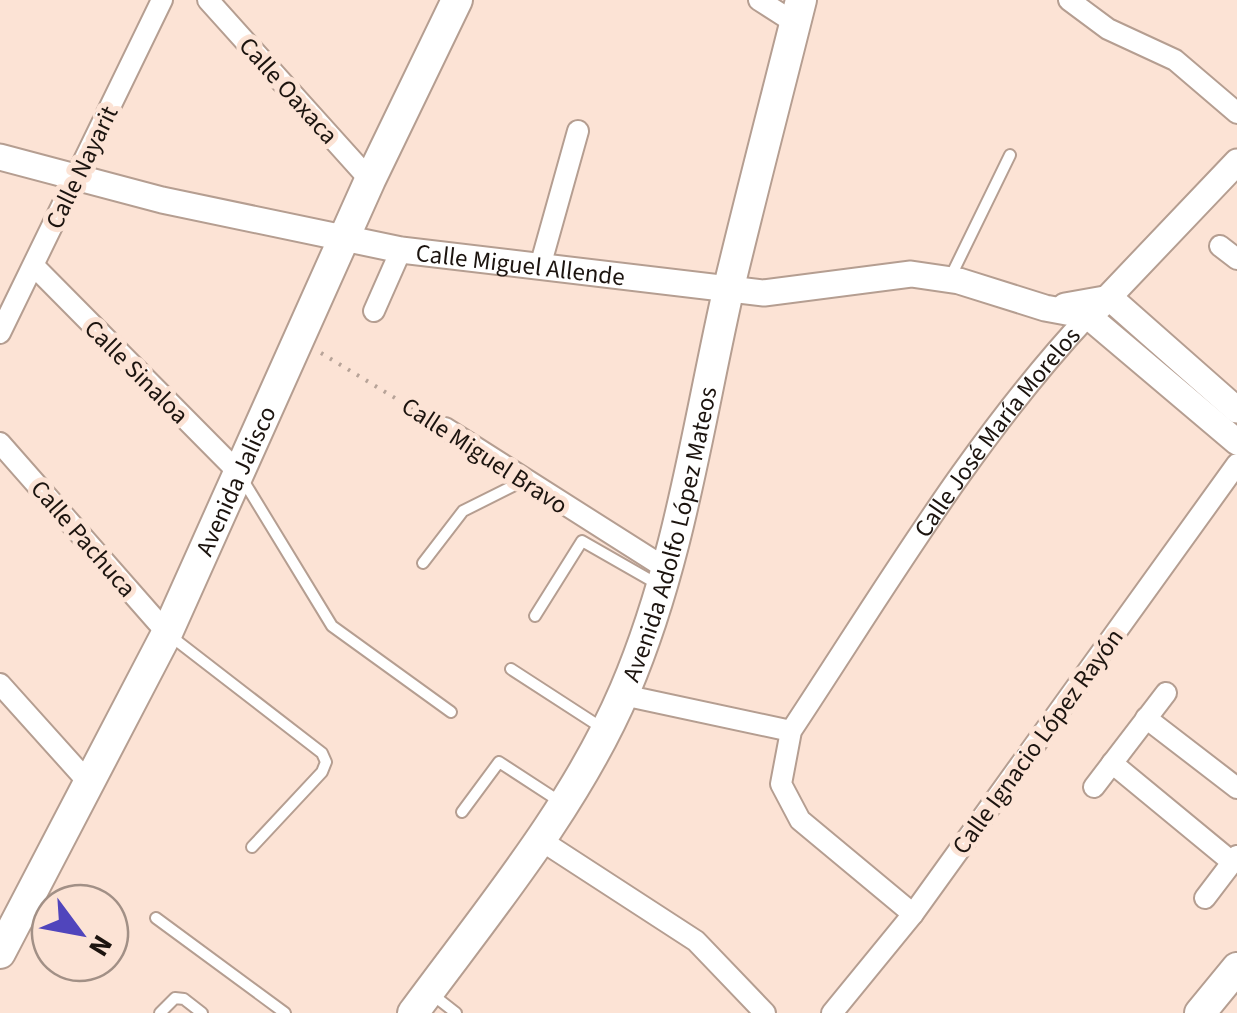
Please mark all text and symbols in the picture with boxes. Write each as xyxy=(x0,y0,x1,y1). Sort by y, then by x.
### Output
street label: Calle Oaxaca xyxy=(230,29,346,152)
street label: Calle Nayarit xyxy=(37,99,127,235)
street label: Calle Miguel Allende xyxy=(414,235,627,295)
street label: Calle Sinaloa xyxy=(76,311,197,432)
street label: Calle José María Morelos xyxy=(905,319,1089,545)
street label: Avenida Adolfo López Mateos xyxy=(613,384,726,687)
street label: Calle Miguel Bravo xyxy=(394,388,575,523)
street label: Avenida Jalisco xyxy=(187,400,286,562)
street label: Calle Pachuca xyxy=(22,472,144,605)
street label: Calle Ignacio López Rayón xyxy=(943,621,1132,862)
north arrow xyxy=(30,883,130,983)
text: N xyxy=(78,927,122,964)

